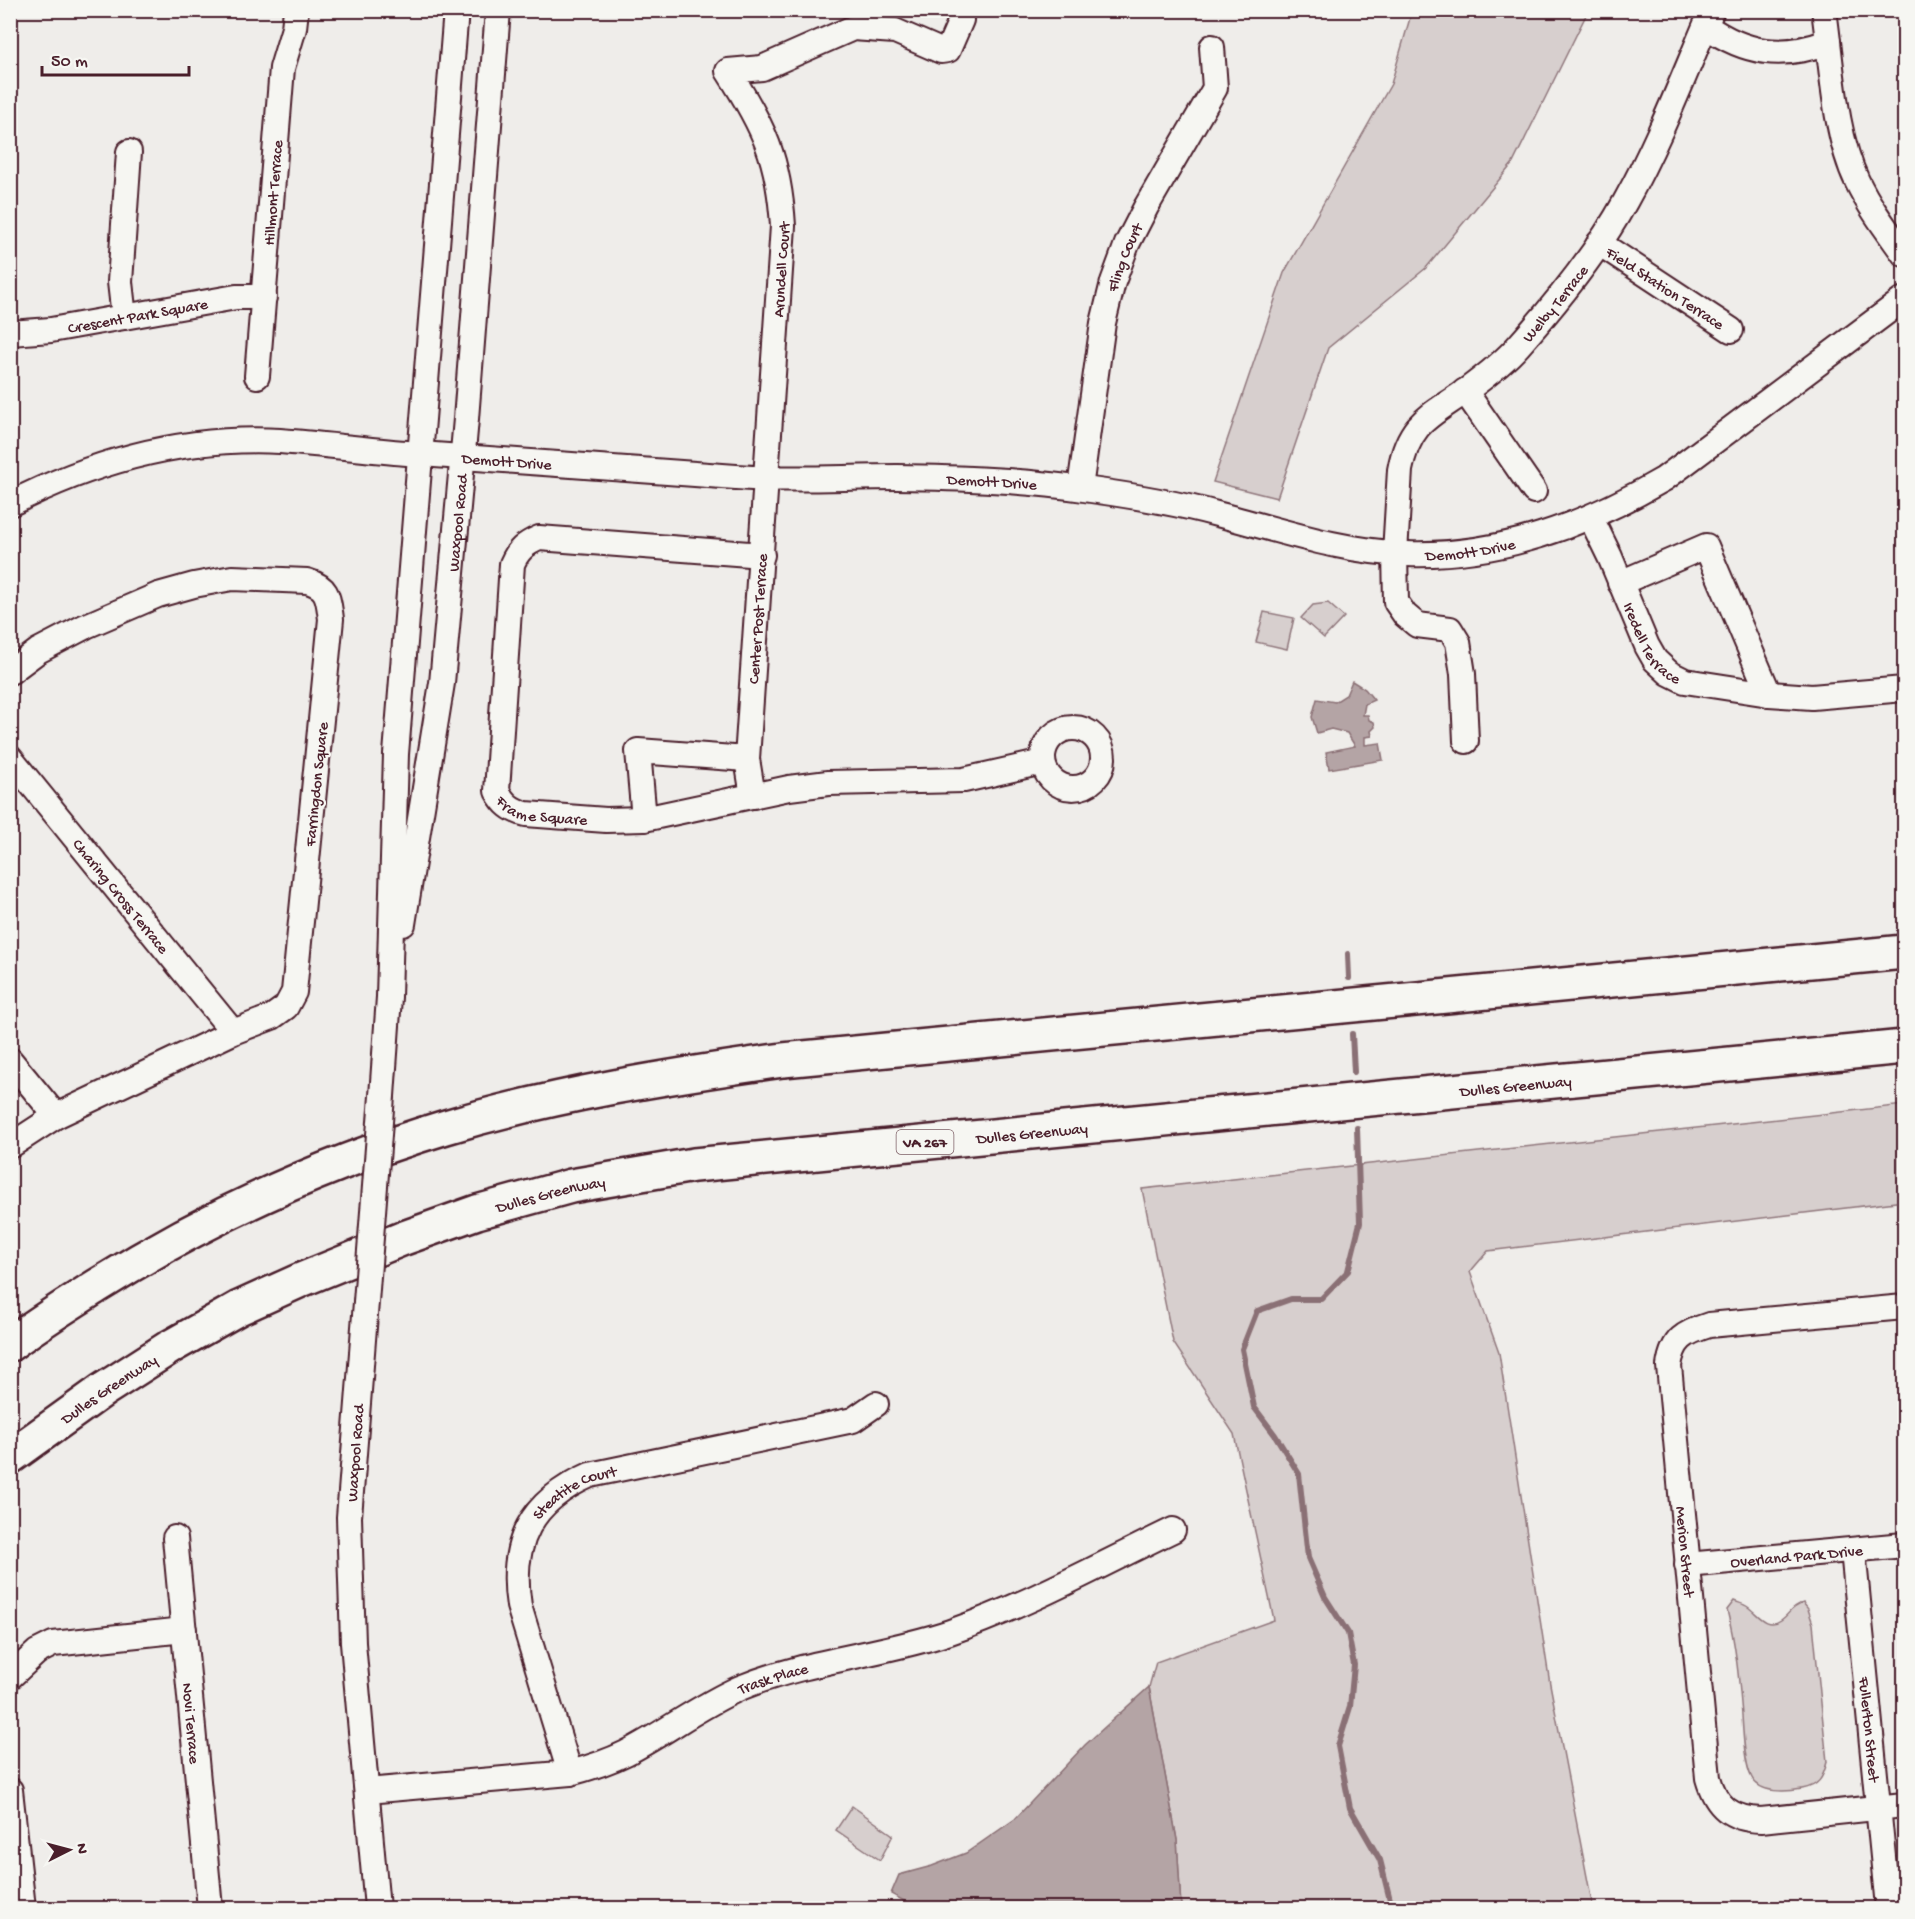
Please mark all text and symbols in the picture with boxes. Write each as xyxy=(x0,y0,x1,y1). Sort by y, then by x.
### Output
scale bar xyxy=(42,39,189,77)
text: 50 m xyxy=(51,52,88,73)
street label: Hillmont Terrace xyxy=(262,139,289,246)
street label: Arundell Court xyxy=(771,220,796,318)
street label: Fling Court xyxy=(1105,220,1150,295)
street label: Field Station Terrace xyxy=(1600,244,1727,336)
street label: Welby Terrace xyxy=(1520,262,1594,348)
street label: Crescent Park Square xyxy=(67,296,210,340)
street label: Demott Drive xyxy=(460,451,553,476)
street label: Waxpool Road xyxy=(446,472,474,573)
street label: Demott Drive xyxy=(946,472,1038,496)
street label: Demott Drive xyxy=(1424,536,1518,567)
street label: Center Post Terrace xyxy=(746,553,774,685)
street label: Iredell Terrace xyxy=(1617,600,1683,690)
street label: Farringdon Square xyxy=(302,721,335,848)
street label: Frame Square xyxy=(489,792,589,832)
street label: Charing Cross Terrace xyxy=(67,836,172,959)
street label: Dulles Greenway xyxy=(1458,1073,1573,1103)
street label: Dulles Greenway xyxy=(975,1121,1089,1151)
road number: VA 267 xyxy=(896,1130,954,1154)
street label: Dulles Greenway xyxy=(493,1174,607,1220)
street label: Dulles Greenway xyxy=(58,1352,162,1431)
street label: Waxpool Road xyxy=(345,1402,370,1503)
street label: Steatite Court xyxy=(530,1463,620,1525)
street label: Merion Street xyxy=(1669,1506,1697,1599)
street label: Overland Park Drive xyxy=(1730,1543,1865,1574)
street label: Trask Place xyxy=(735,1661,811,1701)
street label: Fullerton Street xyxy=(1852,1675,1882,1784)
street label: Novi Terrace xyxy=(176,1682,202,1766)
north arrow xyxy=(39,1820,99,1880)
text: N xyxy=(70,1843,90,1856)

